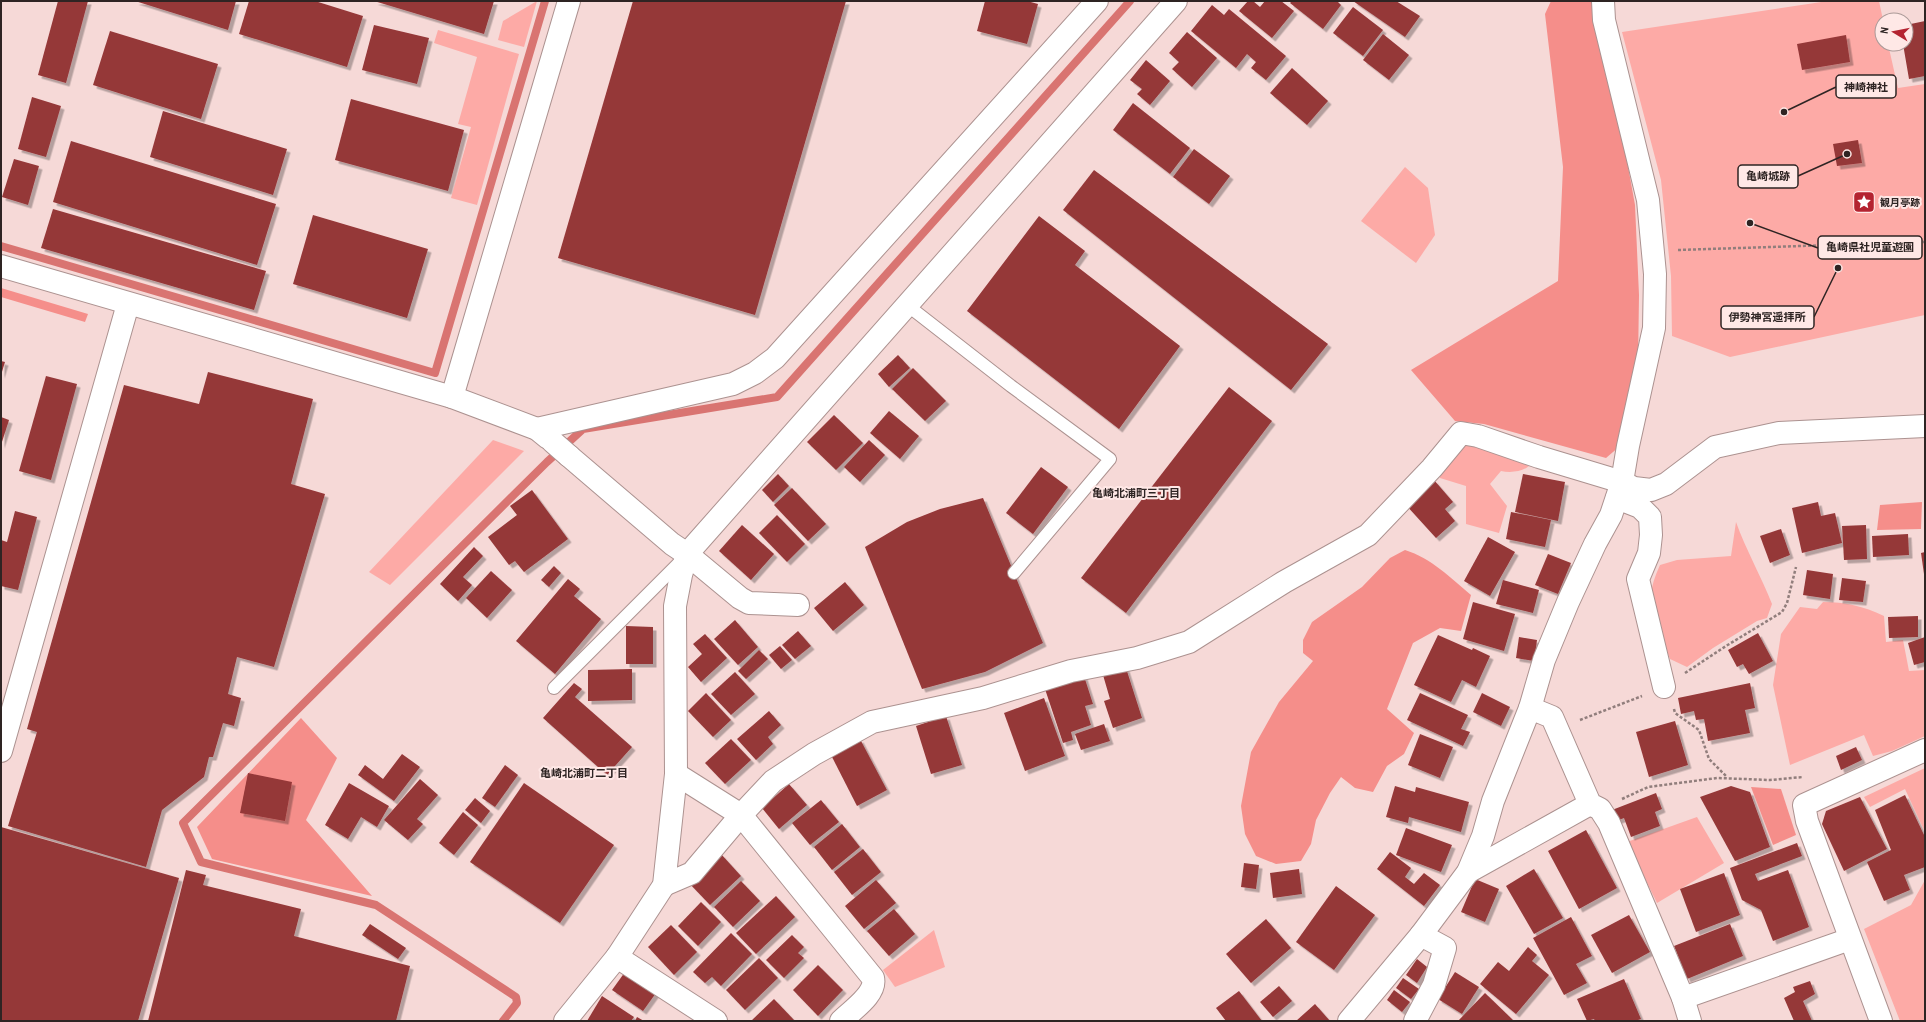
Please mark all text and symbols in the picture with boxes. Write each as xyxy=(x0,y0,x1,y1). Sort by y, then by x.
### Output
north arrow xyxy=(1874,12,1914,52)
text: N xyxy=(1877,26,1892,35)
callout: 神崎神社 xyxy=(1836,75,1896,98)
text: 神崎神社 xyxy=(1844,80,1888,94)
callout: 亀崎城跡 xyxy=(1738,165,1798,188)
text: 亀崎城跡 xyxy=(1746,169,1790,183)
place icon: 観月亭跡 xyxy=(1851,189,1877,215)
place label: 観月亭跡 xyxy=(1880,196,1920,209)
callout: 亀崎県社児童遊園 xyxy=(1818,236,1922,259)
text: 亀崎県社児童遊園 xyxy=(1826,240,1914,254)
callout: 伊勢神宮遥拝所 xyxy=(1721,306,1814,329)
text: 伊勢神宮遥拝所 xyxy=(1729,310,1806,324)
district label: 亀崎北浦町三丁目 xyxy=(1092,486,1180,500)
district label: 亀崎北浦町二丁目 xyxy=(540,766,628,780)

